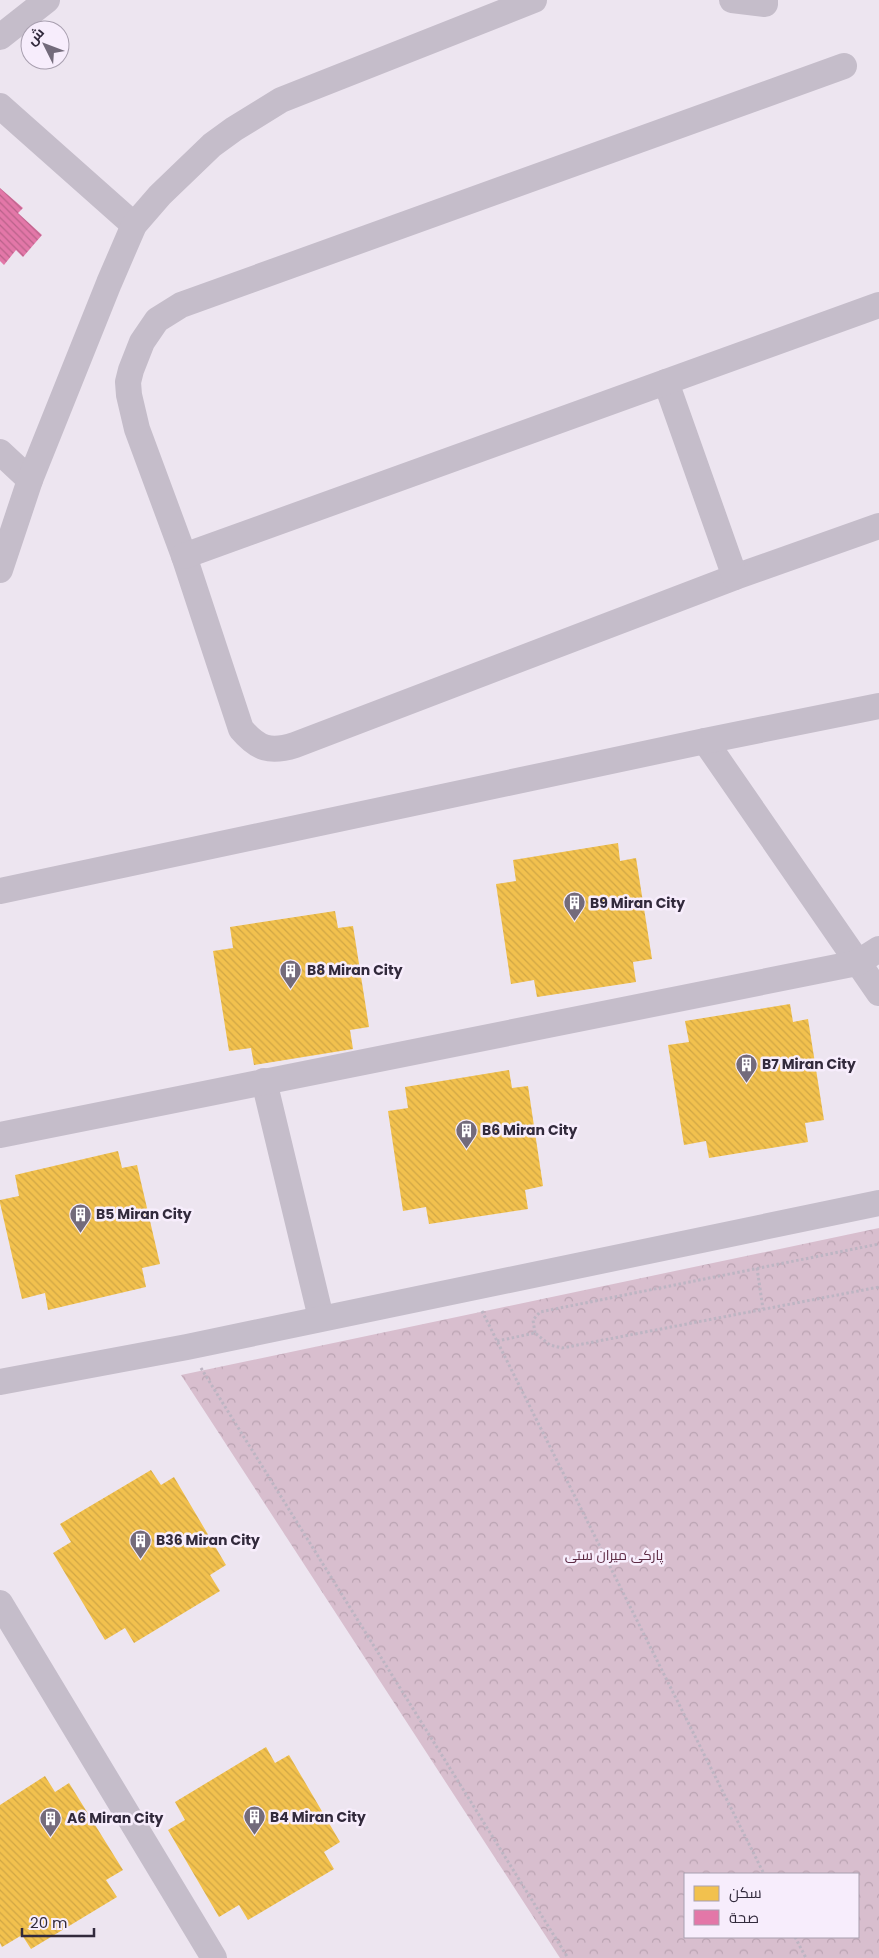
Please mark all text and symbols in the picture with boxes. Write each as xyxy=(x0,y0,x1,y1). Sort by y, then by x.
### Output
north arrow xyxy=(20,20,70,70)
text: ش xyxy=(22,23,49,50)
building icon: B9 Miran City xyxy=(562,891,586,922)
place label: B9 Miran City xyxy=(590,893,685,913)
building icon: B8 Miran City xyxy=(279,958,303,989)
place label: B8 Miran City xyxy=(307,960,403,980)
building icon: B7 Miran City xyxy=(734,1052,758,1083)
place label: B7 Miran City xyxy=(762,1054,856,1074)
building icon: B6 Miran City xyxy=(454,1118,478,1149)
place label: B6 Miran City xyxy=(482,1120,577,1140)
building icon: B5 Miran City xyxy=(68,1202,92,1233)
place label: B5 Miran City xyxy=(96,1204,192,1224)
building icon: B36 Miran City xyxy=(128,1528,152,1559)
place label: B36 Miran City xyxy=(156,1530,260,1550)
park label: پارکی میران ستی xyxy=(565,1545,664,1565)
building icon: B4 Miran City xyxy=(242,1805,266,1836)
building icon: A6 Miran City xyxy=(39,1806,63,1837)
place label: B4 Miran City xyxy=(270,1807,366,1827)
place label: A6 Miran City xyxy=(67,1808,164,1828)
legend xyxy=(684,1873,859,1938)
text: سكن xyxy=(729,1882,762,1903)
scale bar xyxy=(22,1906,95,1938)
text: صحة xyxy=(729,1907,759,1928)
text: 20 m xyxy=(30,1912,68,1933)

